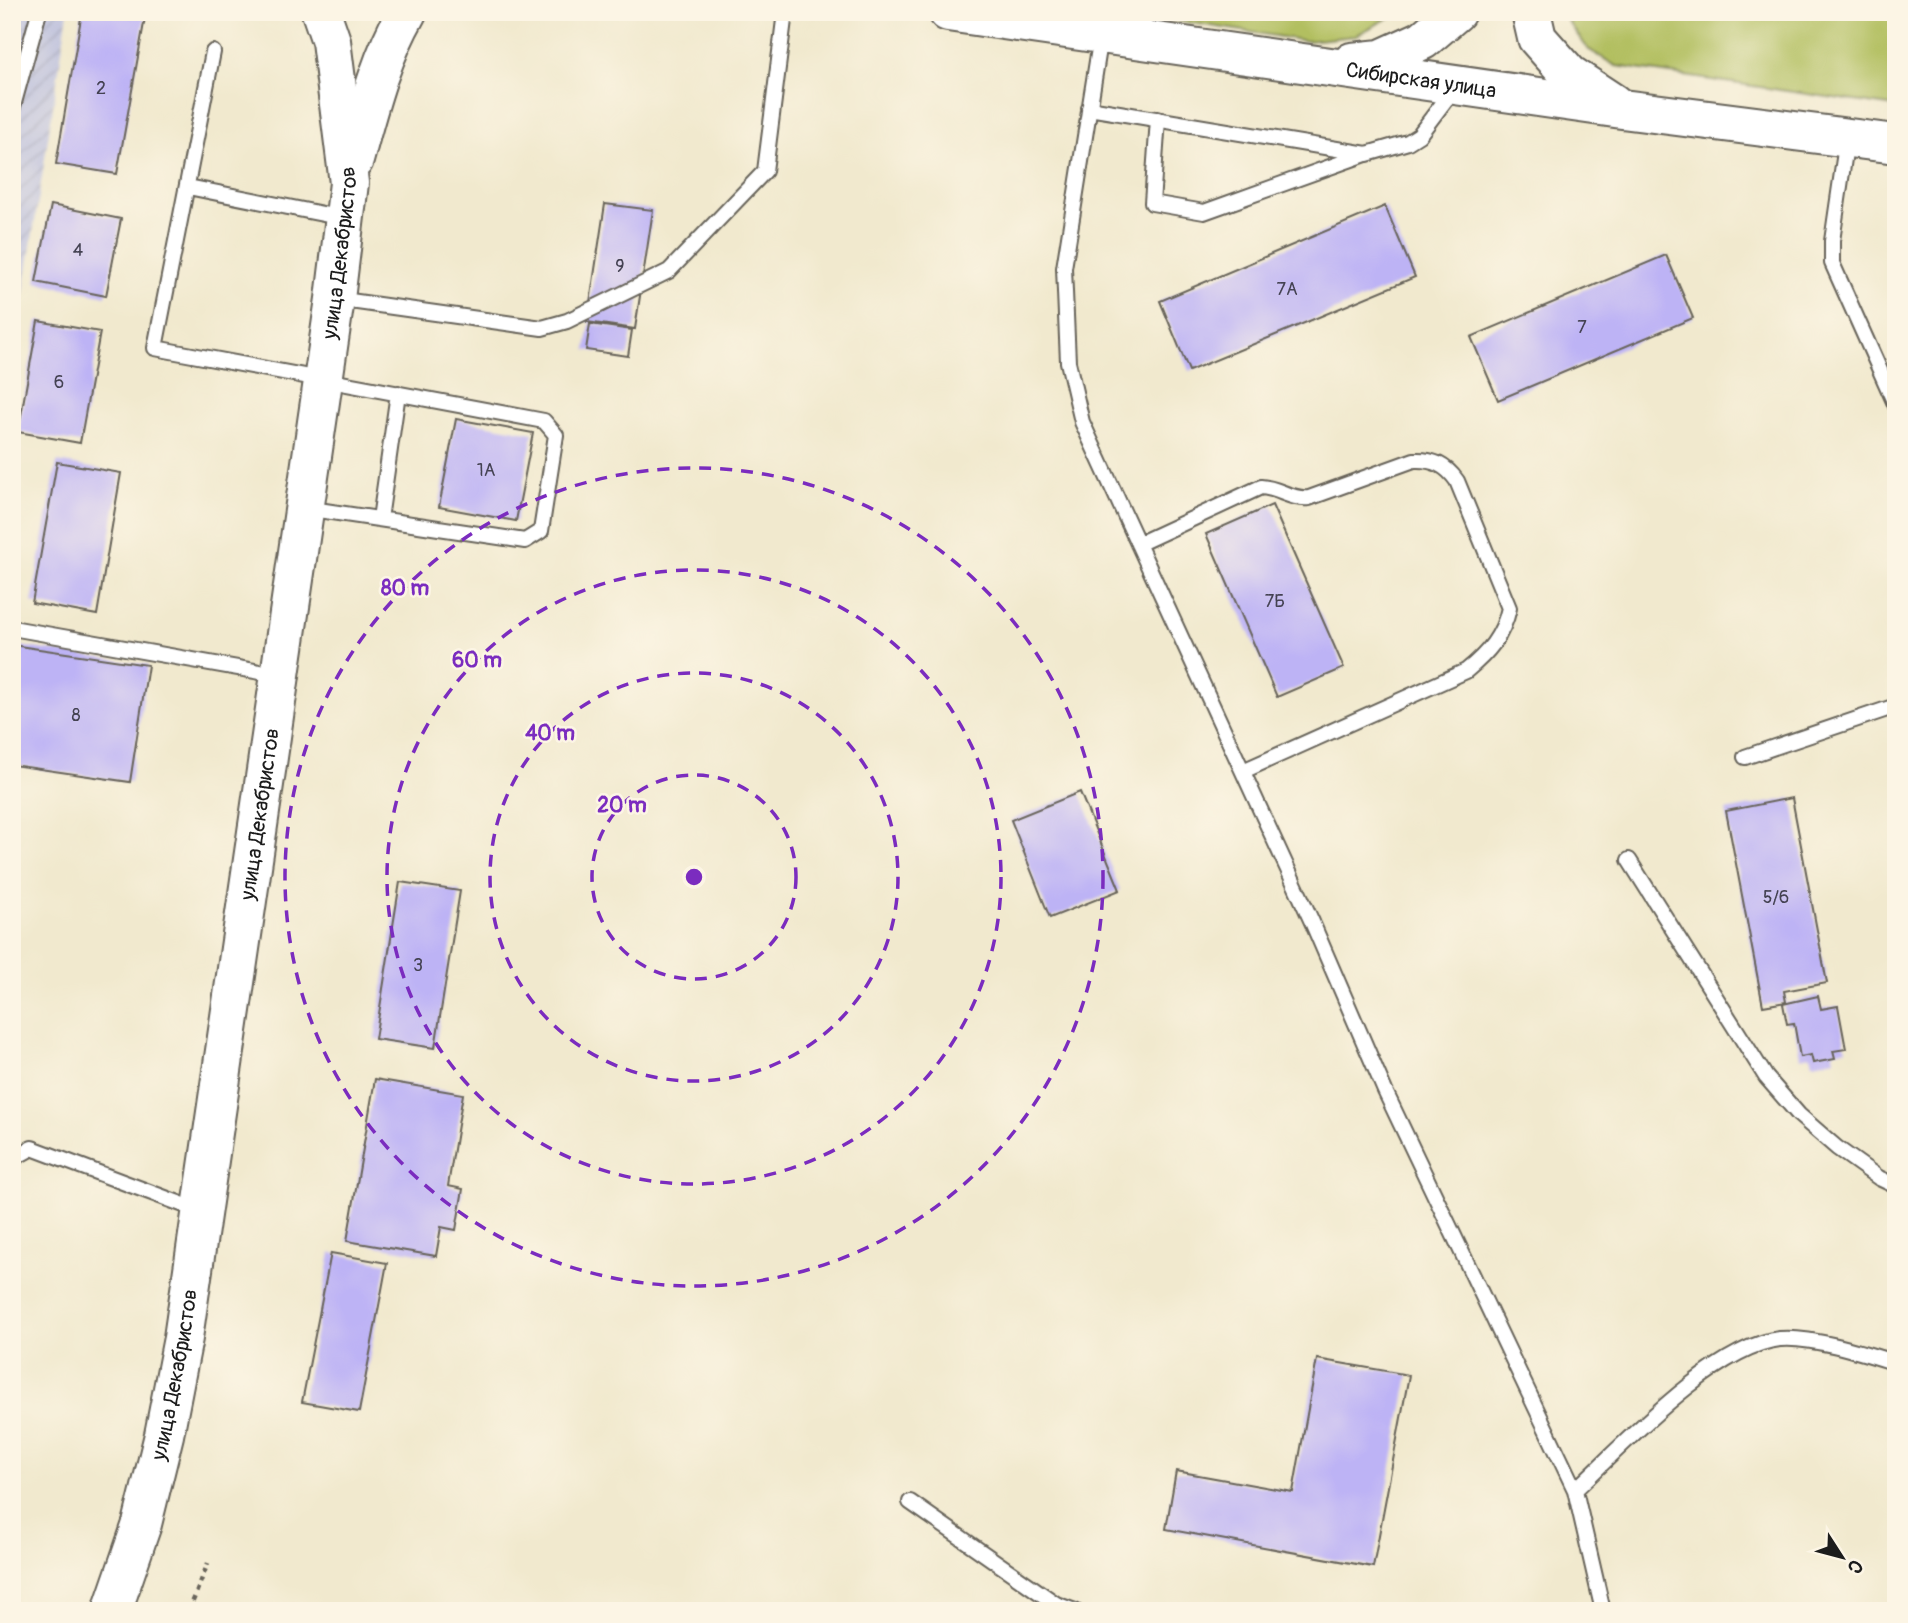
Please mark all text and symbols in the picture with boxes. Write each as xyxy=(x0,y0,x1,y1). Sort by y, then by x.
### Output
street label: Сибирская улица xyxy=(1344,56,1498,104)
house number: 2 xyxy=(96,77,106,100)
street label: улица Декабристов xyxy=(316,165,363,342)
house number: 4 xyxy=(73,239,84,262)
house number: 9 xyxy=(615,255,625,278)
house number: 7А xyxy=(1276,278,1298,301)
house number: 7 xyxy=(1577,316,1587,339)
house number: 6 xyxy=(54,371,64,394)
house number: 1А xyxy=(477,459,496,482)
text: 80 m xyxy=(381,575,429,602)
house number: 7Б xyxy=(1265,590,1285,613)
text: 60 m xyxy=(452,647,502,674)
house number: 8 xyxy=(71,704,81,727)
text: 40 m xyxy=(525,720,575,747)
street label: улица Декабристов xyxy=(234,726,286,903)
text: 20 m xyxy=(597,792,647,819)
centre of rings xyxy=(682,865,706,889)
house number: 5/6 xyxy=(1763,886,1789,909)
house number: 3 xyxy=(413,954,423,977)
street label: улица Декабристов xyxy=(145,1287,203,1464)
north arrow xyxy=(1806,1522,1876,1592)
text: С xyxy=(1842,1555,1868,1578)

